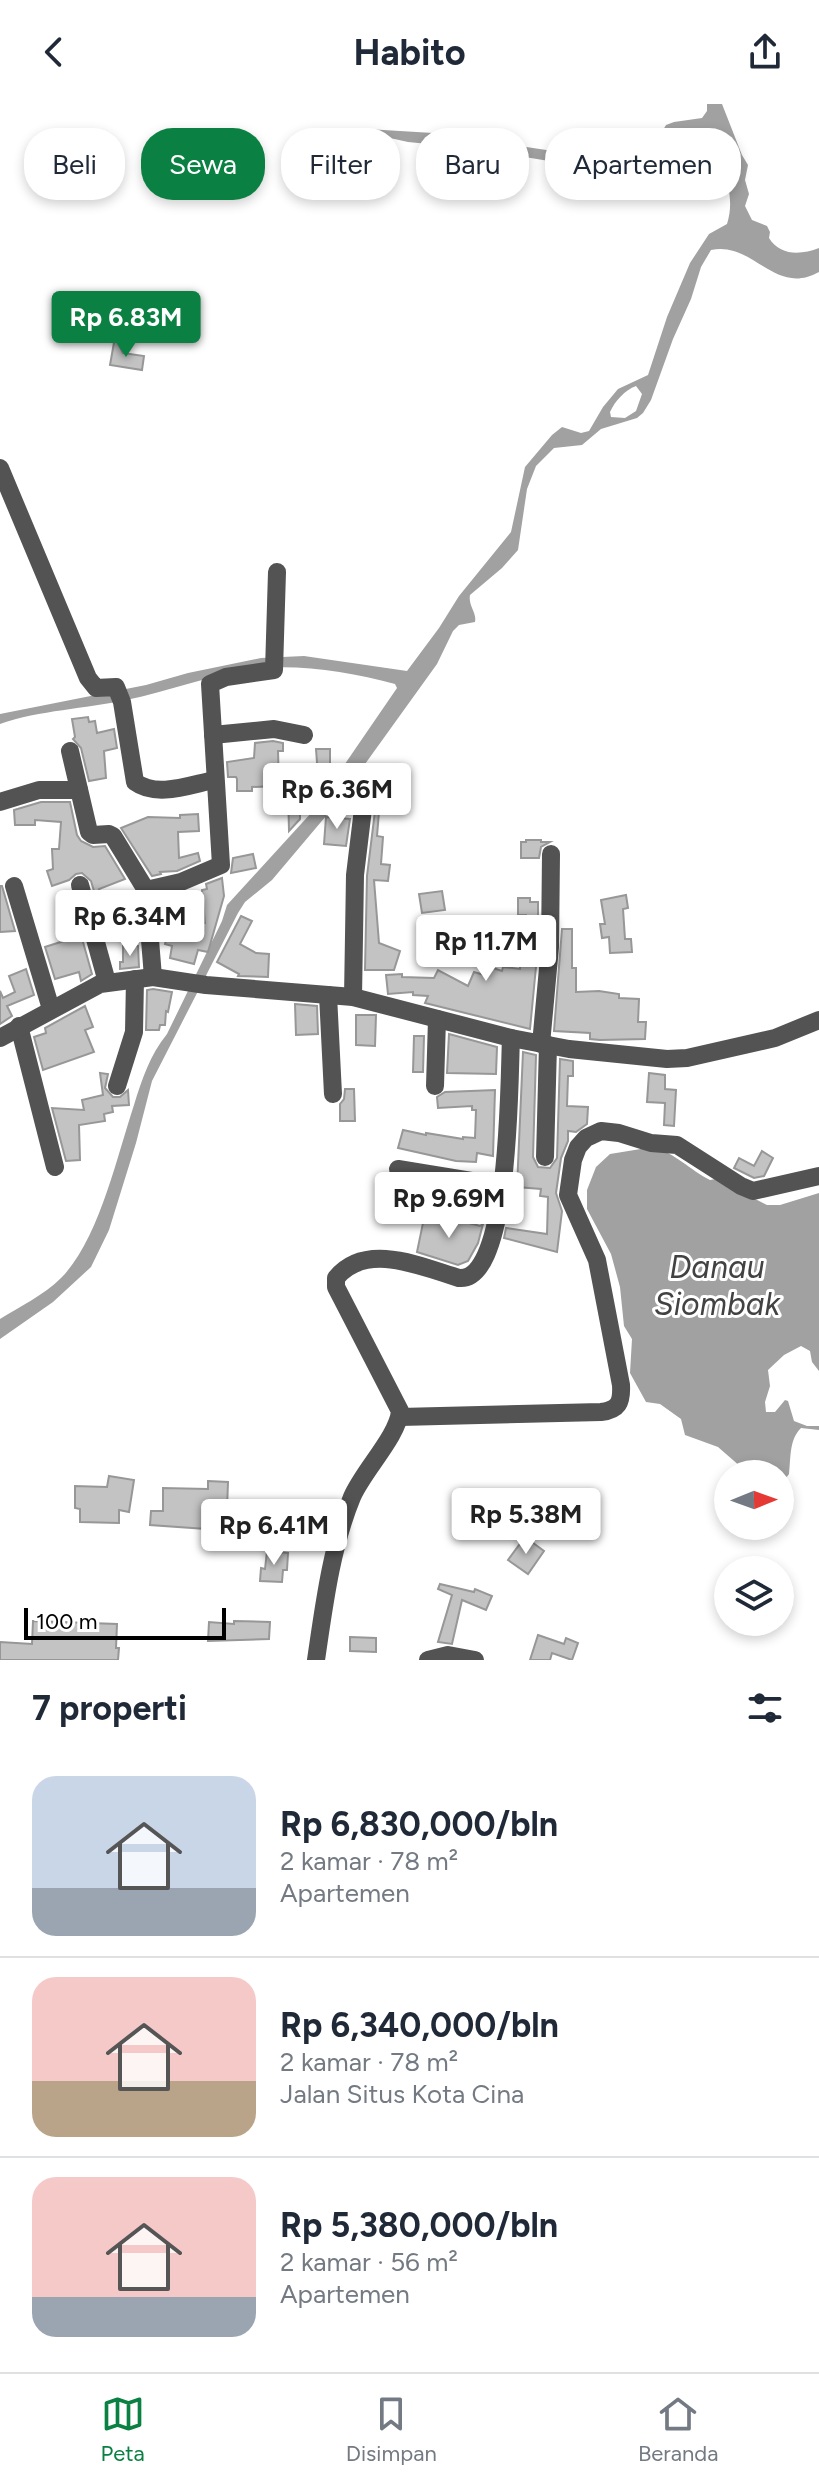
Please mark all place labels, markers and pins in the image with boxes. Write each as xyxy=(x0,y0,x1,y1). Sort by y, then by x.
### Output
pin: Rp 6.83M xyxy=(43,291,209,359)
pin: Rp 6.36M xyxy=(254,763,420,831)
pin: Rp 6.34M xyxy=(47,890,213,958)
pin: Rp 11.7M xyxy=(403,915,569,983)
pin: Rp 9.69M xyxy=(366,1172,532,1240)
pin: Rp 5.38M xyxy=(443,1488,609,1556)
pin: Rp 6.41M xyxy=(191,1499,357,1567)

